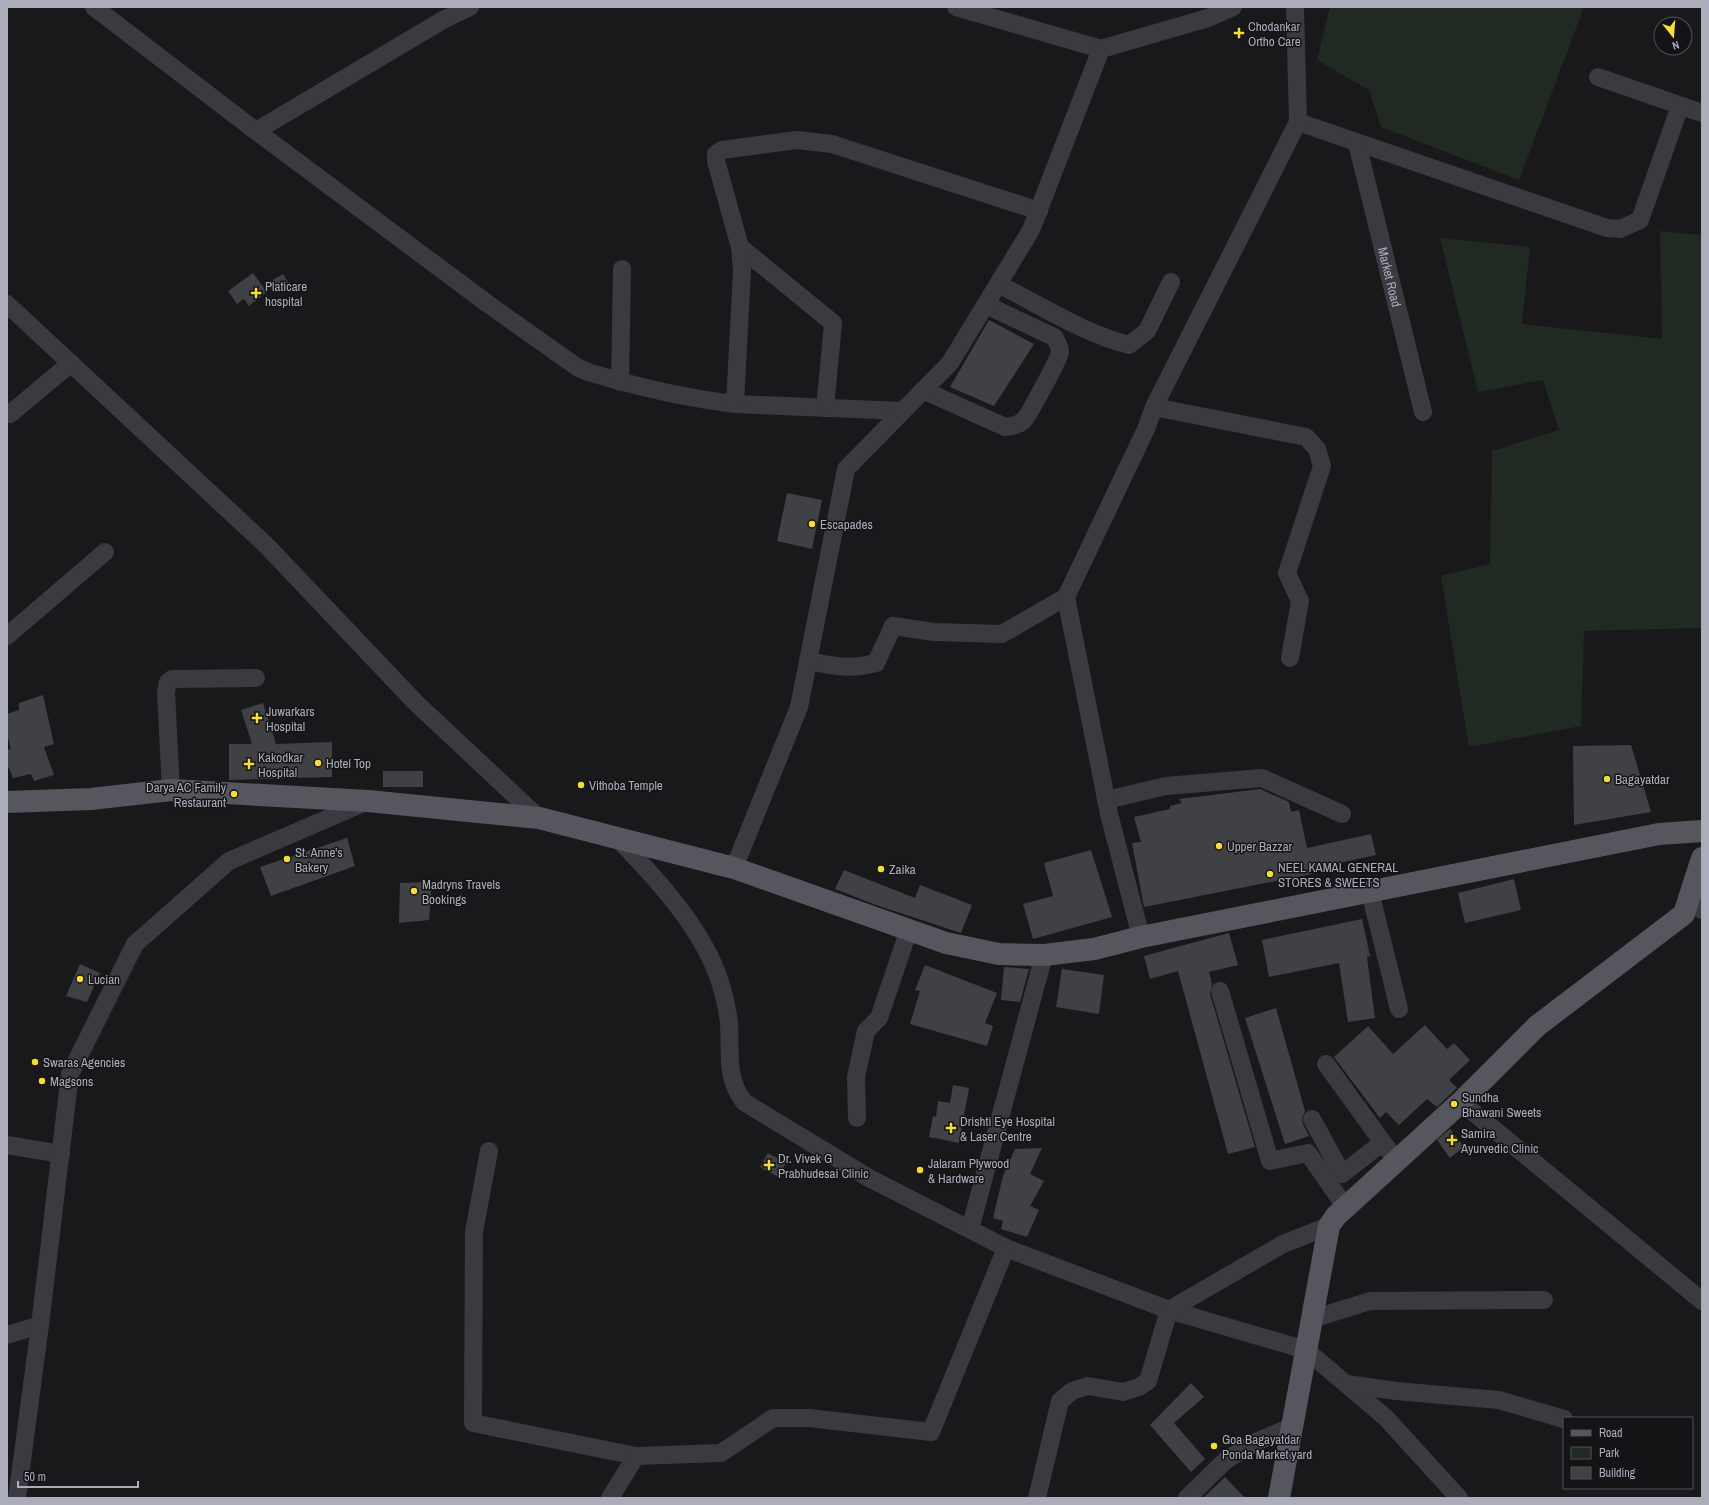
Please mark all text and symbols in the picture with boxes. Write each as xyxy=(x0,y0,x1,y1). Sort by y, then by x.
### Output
north arrow xyxy=(1653,16,1693,56)
place label: Chodankar Ortho Care xyxy=(1248,18,1301,50)
marker: Chodankar Ortho Care xyxy=(1233,27,1245,39)
text: N xyxy=(1671,38,1681,53)
street label: Market Road xyxy=(1374,245,1405,309)
place label: Platicare hospital xyxy=(265,278,307,310)
marker: Platicare hospital xyxy=(250,287,262,299)
place label: Escapades xyxy=(820,516,873,533)
marker: Escapades xyxy=(807,519,817,529)
place label: Juwarkars Hospital xyxy=(266,703,315,735)
marker: Juwarkars Hospital xyxy=(251,712,263,724)
place label: Kakodkar Hospital xyxy=(258,749,303,781)
place label: Hotel Top xyxy=(326,755,371,772)
marker: Kakodkar Hospital xyxy=(243,758,255,770)
marker: Hotel Top xyxy=(313,758,323,768)
place label: Bagayatdar xyxy=(1615,771,1670,788)
marker: Bagayatdar xyxy=(1602,774,1612,784)
place label: Vithoba Temple xyxy=(589,777,663,794)
place label: Darya AC Family Restaurant xyxy=(146,779,227,811)
marker: Vithoba Temple xyxy=(576,780,586,790)
marker: Darya AC Family Restaurant xyxy=(229,789,239,799)
place label: Upper Bazzar xyxy=(1227,838,1293,855)
marker: Upper Bazzar xyxy=(1214,841,1224,851)
place label: St. Anne's Bakery xyxy=(295,844,343,876)
marker: St. Anne's Bakery xyxy=(282,854,292,864)
place label: NEEL KAMAL GENERAL STORES & SWEETS xyxy=(1278,859,1398,891)
place label: Zaika xyxy=(889,861,916,878)
marker: Zaika xyxy=(876,864,886,874)
marker: NEEL KAMAL GENERAL STORES & SWEETS xyxy=(1265,869,1275,879)
place label: Madryns Travels Bookings xyxy=(422,876,500,908)
marker: Madryns Travels Bookings xyxy=(409,886,419,896)
place label: Lucian xyxy=(88,971,120,988)
marker: Lucian xyxy=(75,974,85,984)
place label: Swaras Agencies xyxy=(43,1054,125,1071)
marker: Swaras Agencies xyxy=(30,1057,40,1067)
place label: Magsons xyxy=(50,1073,93,1090)
marker: Magsons xyxy=(37,1076,47,1086)
place label: Sundha Bhawani Sweets xyxy=(1462,1089,1541,1121)
marker: Sundha Bhawani Sweets xyxy=(1449,1099,1459,1109)
place label: Drishti Eye Hospital & Laser Centre xyxy=(960,1113,1055,1145)
marker: Drishti Eye Hospital & Laser Centre xyxy=(945,1122,957,1134)
place label: Samira Ayurvedic Clinic xyxy=(1460,1125,1538,1157)
marker: Samira Ayurvedic Clinic xyxy=(1446,1134,1458,1146)
place label: Dr. Vivek G Prabhudesai Clinic xyxy=(778,1150,869,1182)
place label: Jalaram Plywood & Hardware xyxy=(928,1155,1009,1187)
marker: Dr. Vivek G Prabhudesai Clinic xyxy=(763,1159,775,1171)
marker: Jalaram Plywood & Hardware xyxy=(915,1165,925,1175)
legend xyxy=(1563,1417,1693,1489)
text: Road xyxy=(1599,1425,1623,1441)
place label: Goa Bagayatdar Ponda Market yard xyxy=(1222,1431,1312,1463)
marker: Goa Bagayatdar Ponda Market yard xyxy=(1209,1441,1219,1451)
text: Park xyxy=(1599,1445,1619,1461)
scale bar xyxy=(18,1463,138,1489)
text: Building xyxy=(1599,1465,1636,1481)
text: 50 m xyxy=(24,1469,46,1485)

